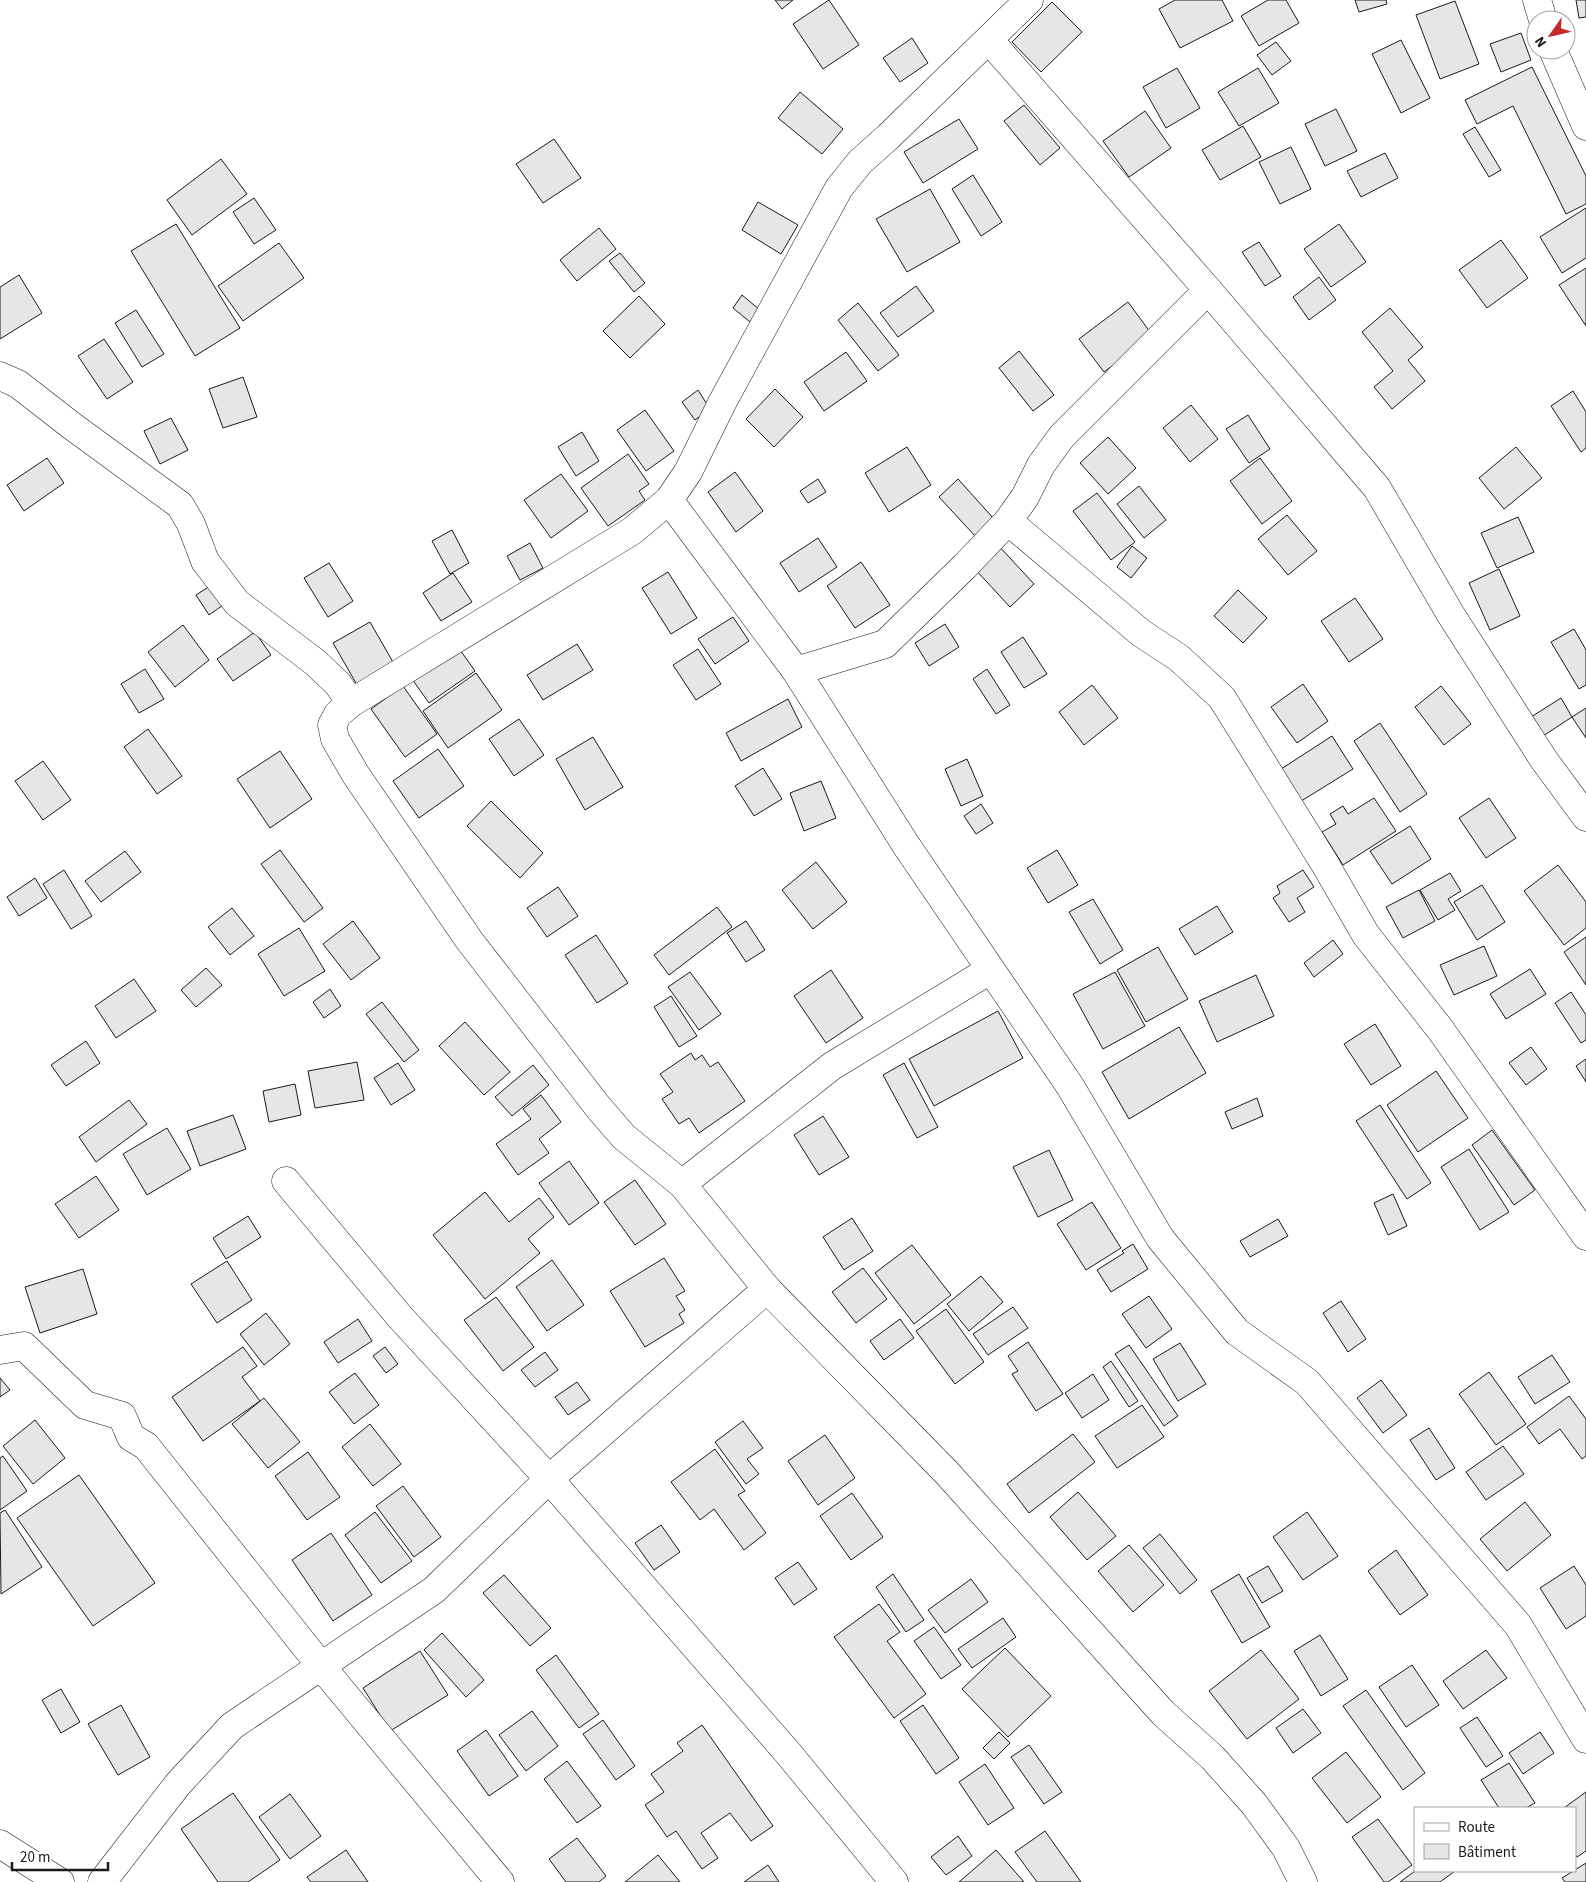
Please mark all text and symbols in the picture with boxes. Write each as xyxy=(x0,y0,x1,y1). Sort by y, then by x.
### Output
north arrow xyxy=(1526,10,1576,60)
text: N xyxy=(1530,32,1552,51)
legend xyxy=(1414,1807,1576,1872)
text: Route xyxy=(1458,1817,1495,1838)
scale bar xyxy=(12,1840,109,1872)
text: Bâtiment xyxy=(1458,1842,1516,1863)
text: 20 m xyxy=(20,1847,50,1868)

